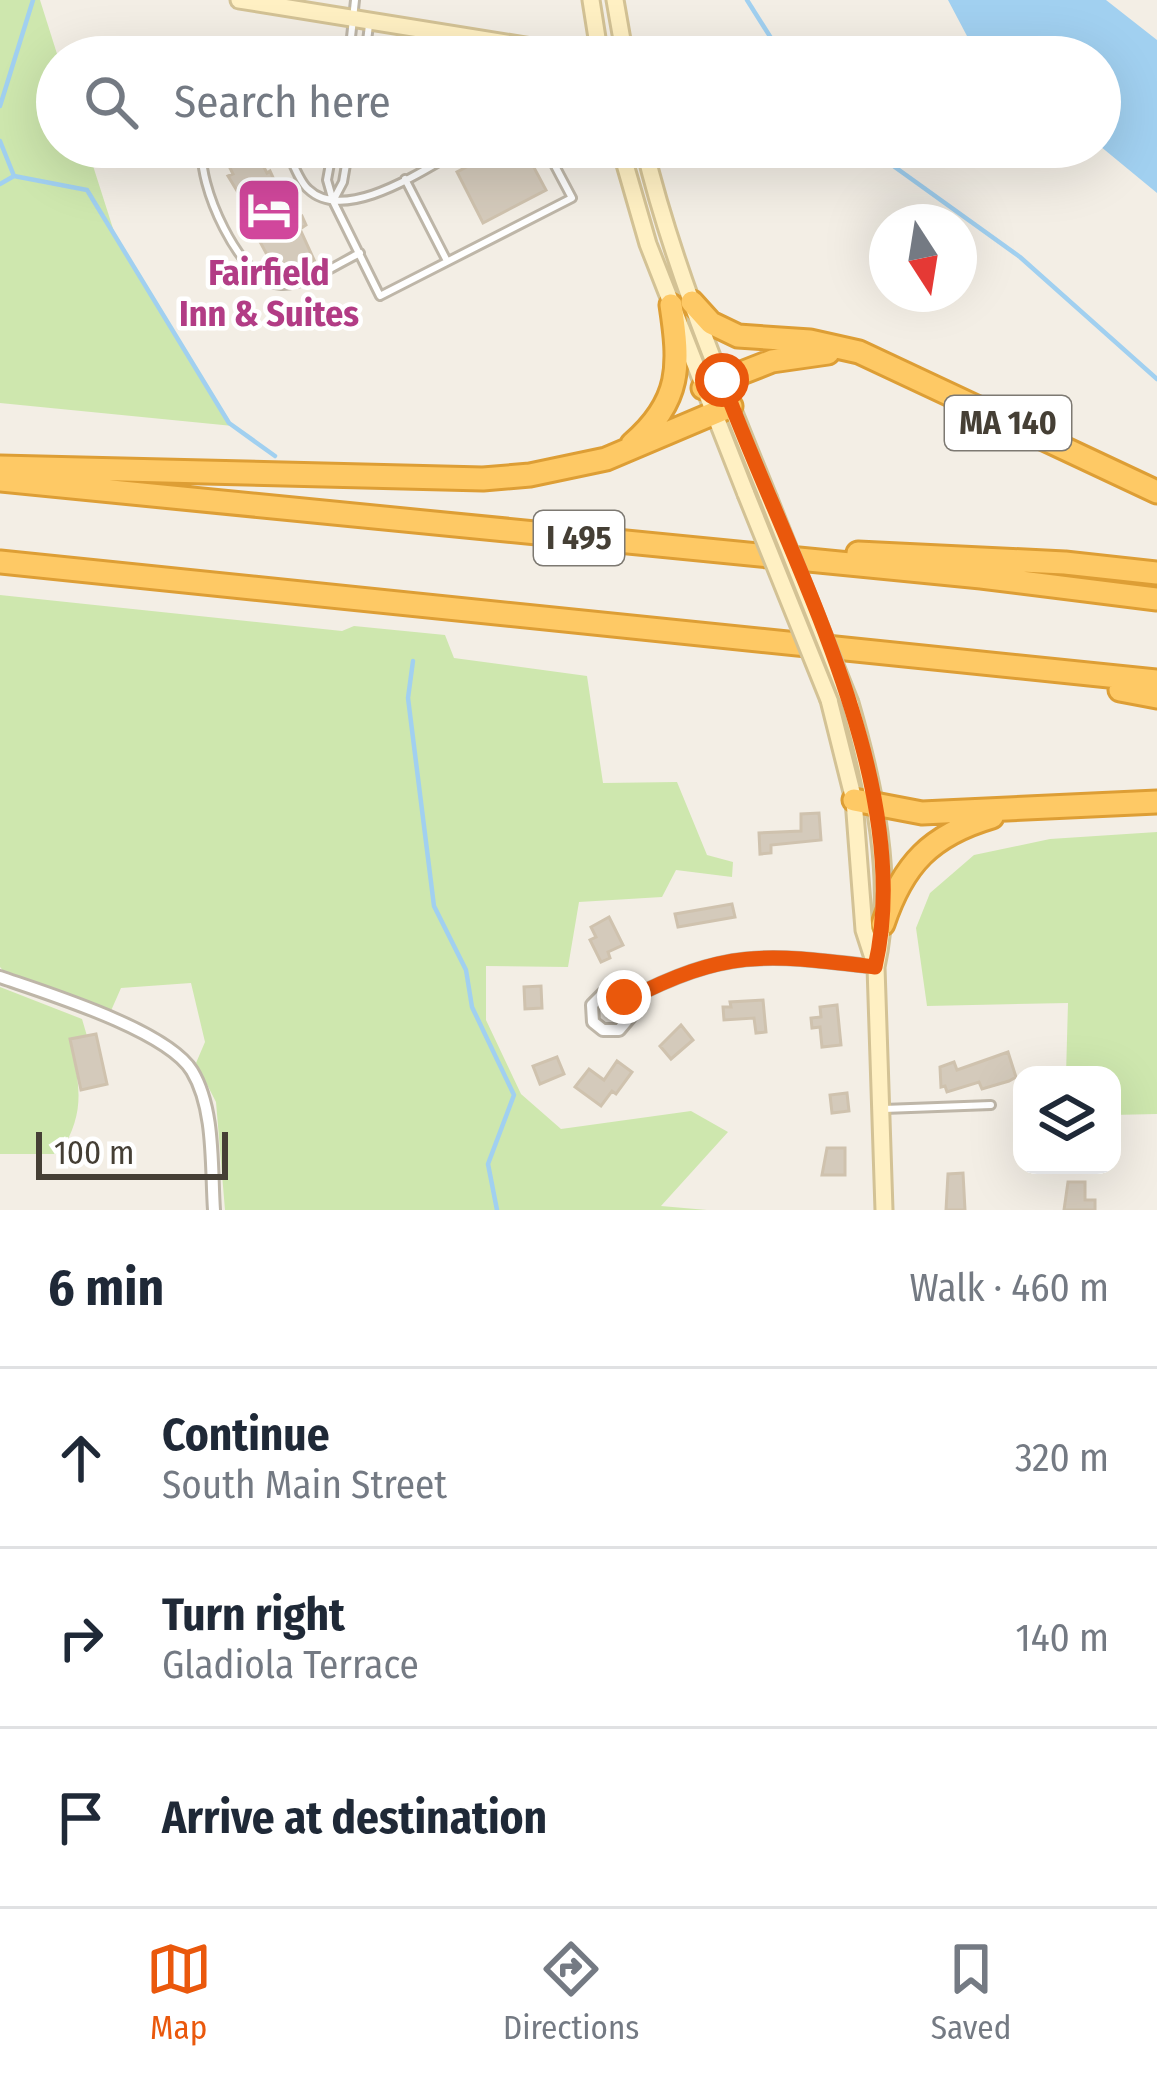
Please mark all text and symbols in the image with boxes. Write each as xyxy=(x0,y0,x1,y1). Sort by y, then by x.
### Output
search box xyxy=(36,36,1121,168)
icon: search xyxy=(78,69,144,135)
text: Search here xyxy=(174,75,391,129)
hotel icon: Fairfield Inn & Suites xyxy=(234,175,304,245)
north arrow xyxy=(869,204,977,312)
place label: Fairfield Inn & Suites xyxy=(179,251,359,336)
route start xyxy=(695,353,749,407)
road number: MA 140 xyxy=(945,396,1071,450)
road number: I 495 xyxy=(534,511,624,565)
route end xyxy=(597,970,651,1024)
map controls xyxy=(1013,1066,1121,1174)
button: layers xyxy=(1013,1066,1121,1174)
scale bar xyxy=(36,1126,228,1179)
text: 100 m xyxy=(54,1133,134,1173)
text: 6 min xyxy=(48,1257,164,1319)
text: Walk · 460 m xyxy=(909,1265,1109,1311)
text: Continue xyxy=(162,1408,330,1462)
icon: ahead xyxy=(48,1425,114,1491)
text: 320 m xyxy=(1015,1435,1109,1481)
text: South Main Street xyxy=(162,1462,447,1508)
text: Turn right xyxy=(162,1588,345,1642)
icon: right xyxy=(48,1605,114,1671)
text: 140 m xyxy=(1015,1615,1109,1661)
text: Gladiola Terrace xyxy=(162,1642,419,1688)
icon: arrive xyxy=(48,1785,114,1851)
text: Arrive at destination xyxy=(162,1791,547,1845)
tab: Map xyxy=(146,1936,212,2048)
tab: Directions xyxy=(503,1936,639,2048)
tab: Saved xyxy=(931,1936,1011,2048)

